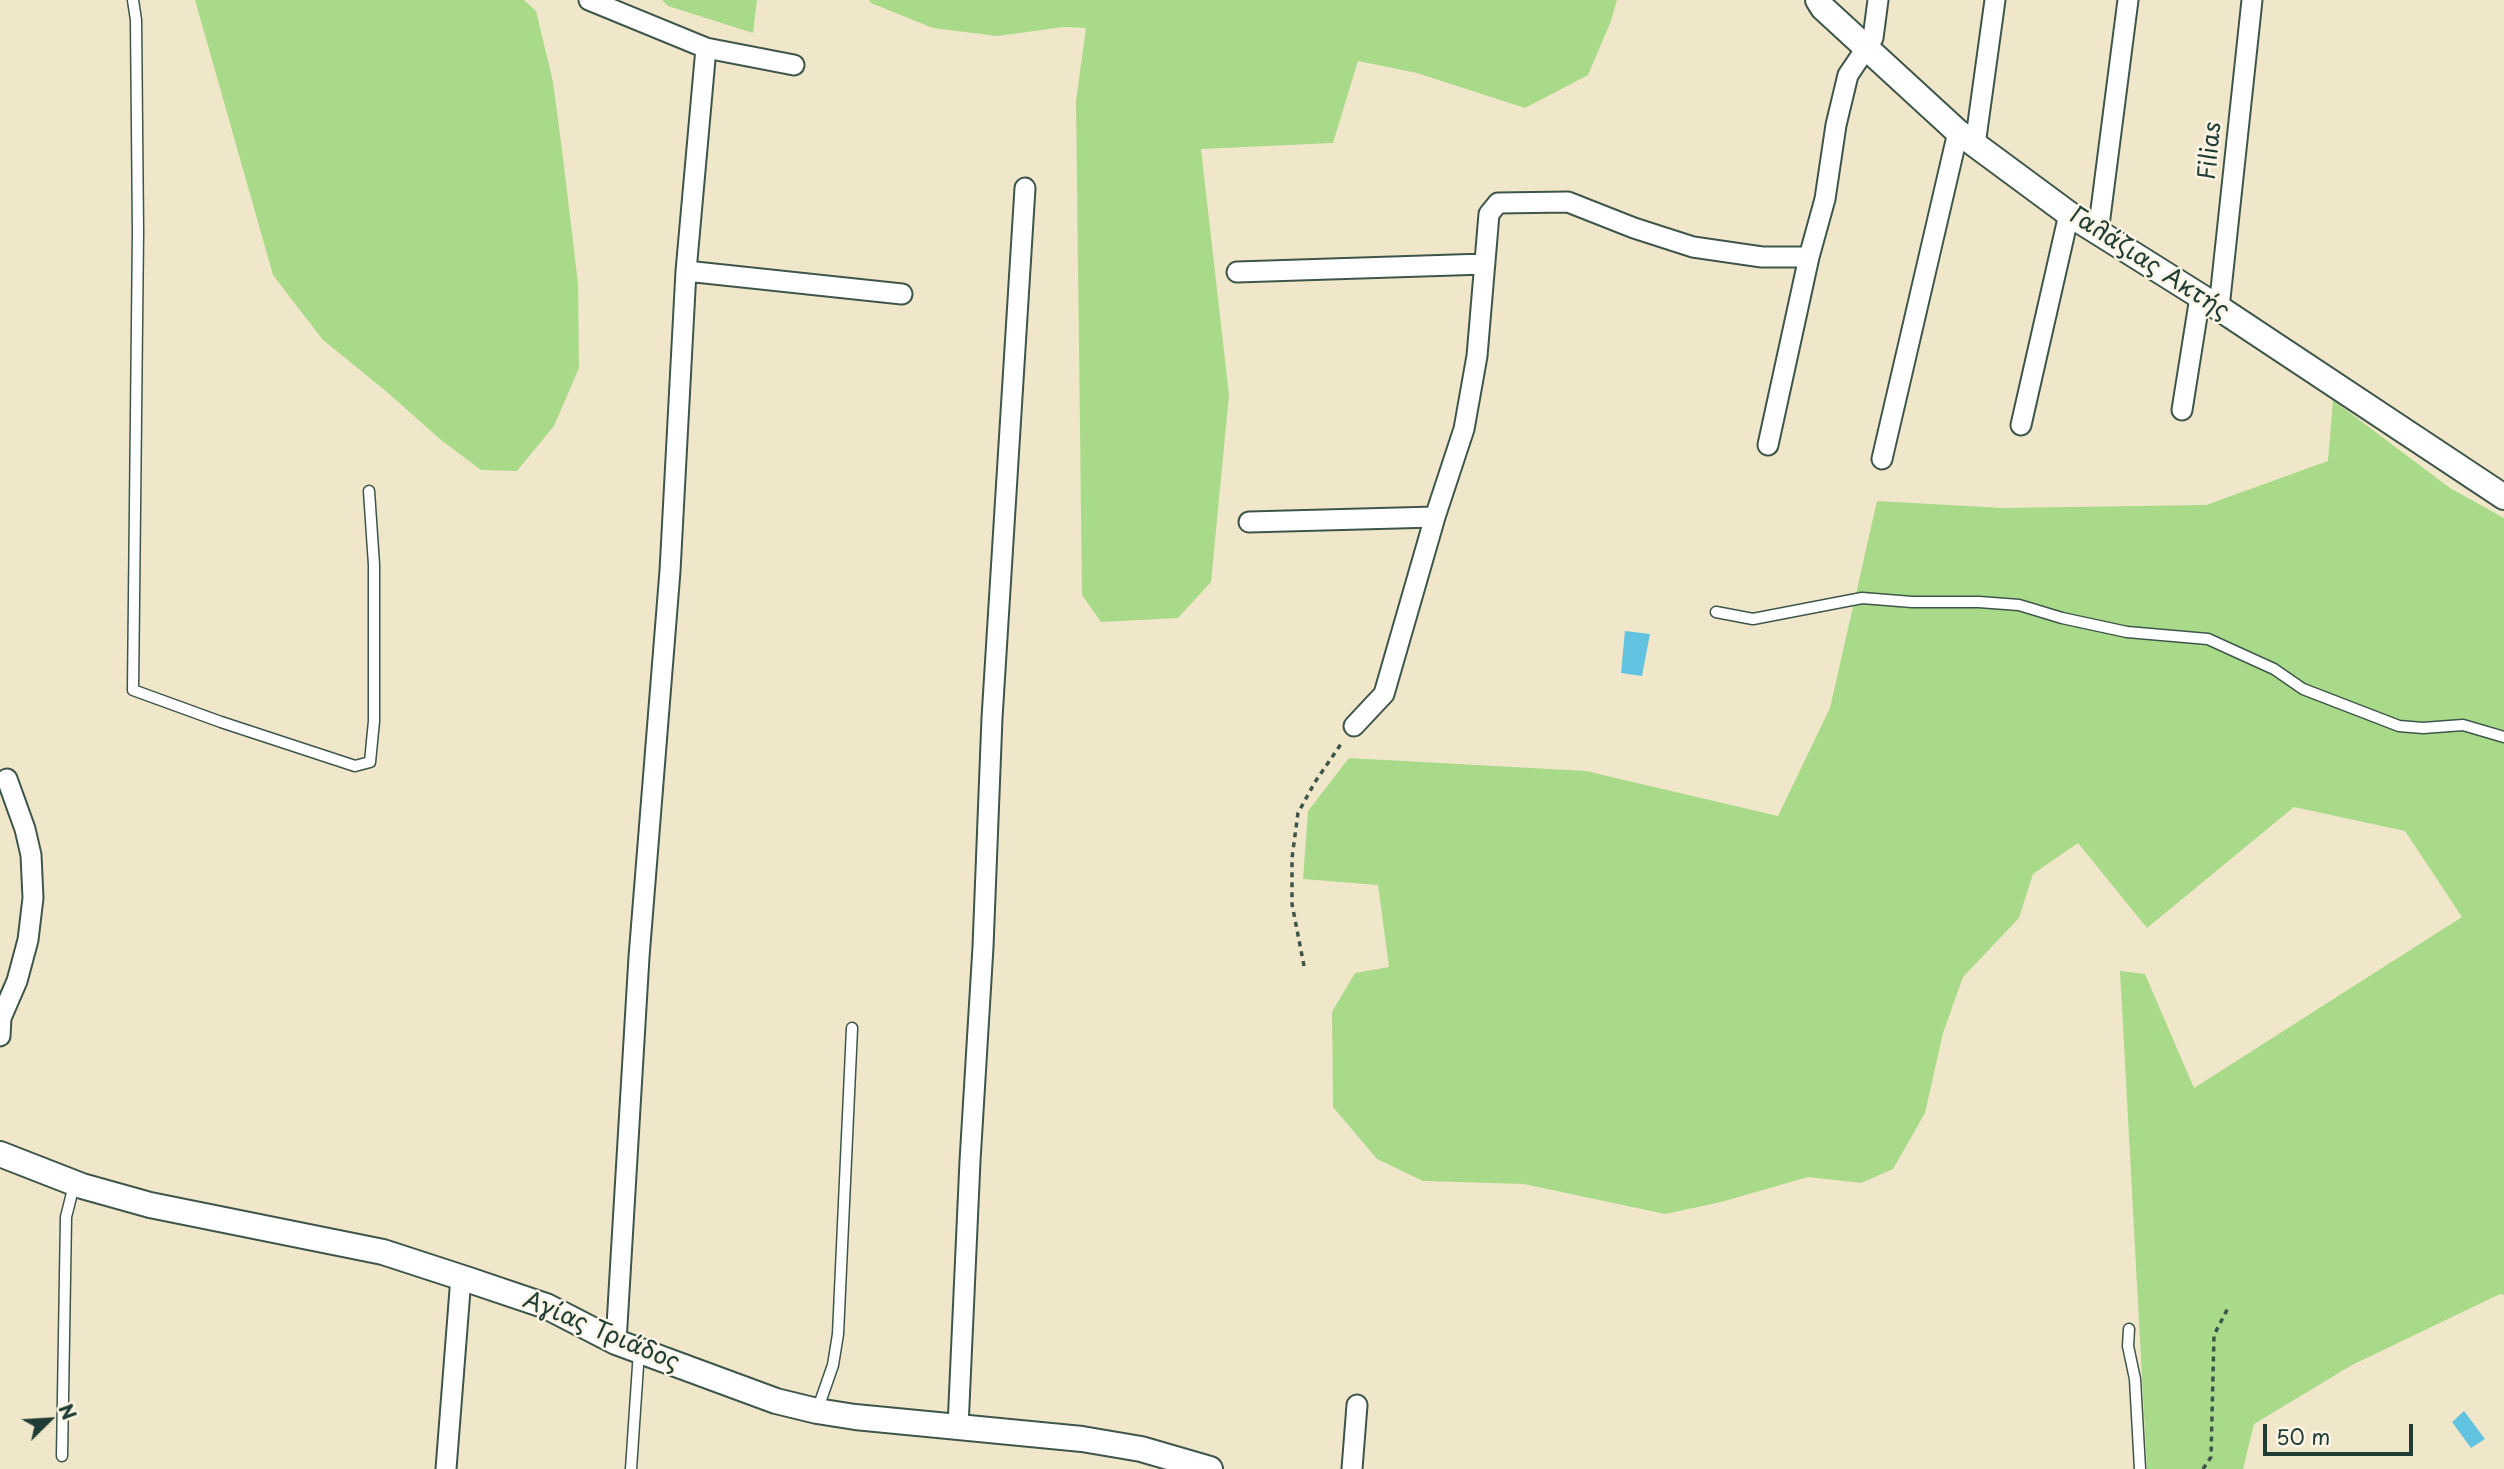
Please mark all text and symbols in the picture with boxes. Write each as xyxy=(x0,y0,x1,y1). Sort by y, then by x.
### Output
street label: Filias xyxy=(2194,120,2228,182)
street label: Γαλάζιας Ακτής xyxy=(2064,202,2234,326)
street label: Αγίας Τριάδος xyxy=(519,1286,683,1378)
north arrow xyxy=(14,1385,84,1455)
text: N xyxy=(52,1399,84,1424)
scale bar xyxy=(2266,1410,2416,1454)
text: 50 m xyxy=(2276,1420,2330,1452)

